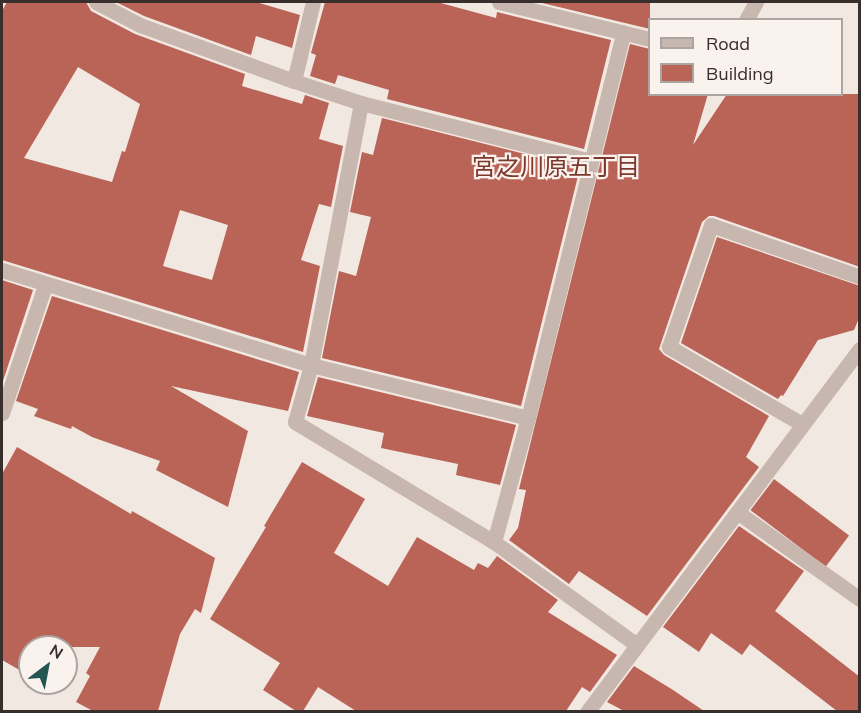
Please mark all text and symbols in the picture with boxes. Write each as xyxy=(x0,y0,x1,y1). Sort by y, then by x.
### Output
legend xyxy=(648,18,843,96)
text: Road xyxy=(706,32,750,55)
text: Building xyxy=(706,62,774,85)
district label: 宮之川原五丁目 xyxy=(472,153,640,181)
north arrow xyxy=(18,635,78,695)
text: N xyxy=(46,640,67,663)

